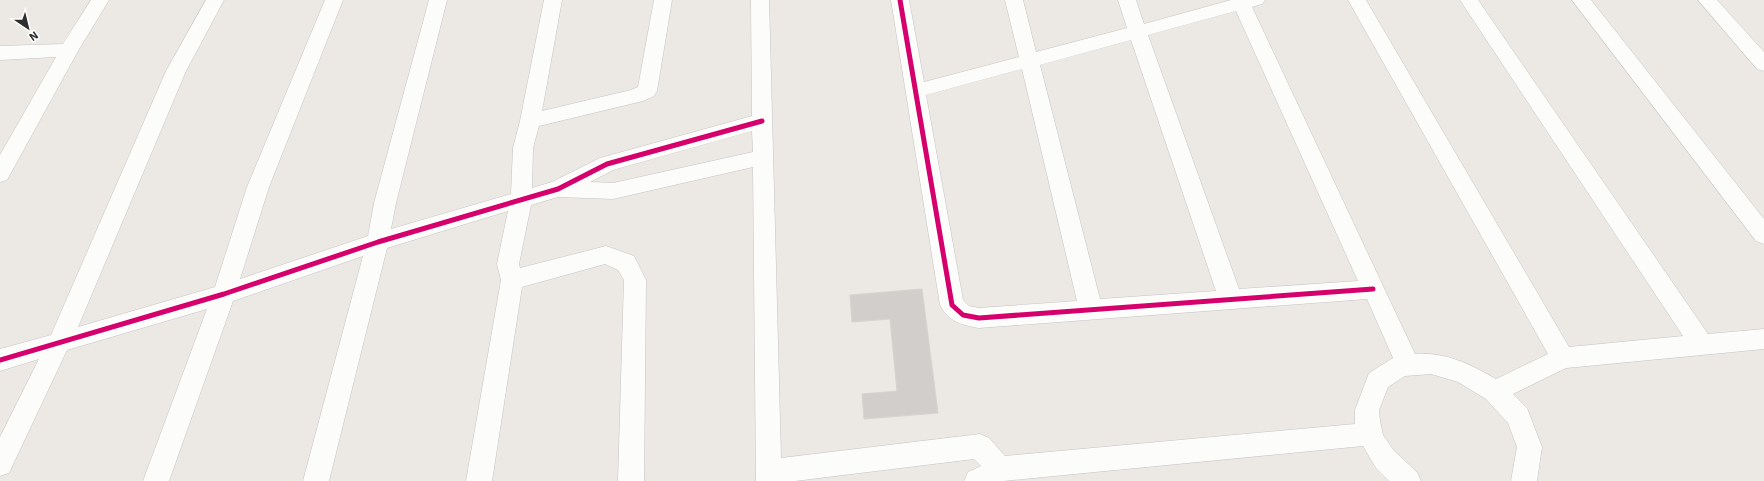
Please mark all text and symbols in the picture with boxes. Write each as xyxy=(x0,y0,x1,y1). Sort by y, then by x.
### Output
north arrow xyxy=(8,8,48,48)
text: N xyxy=(26,28,41,44)

